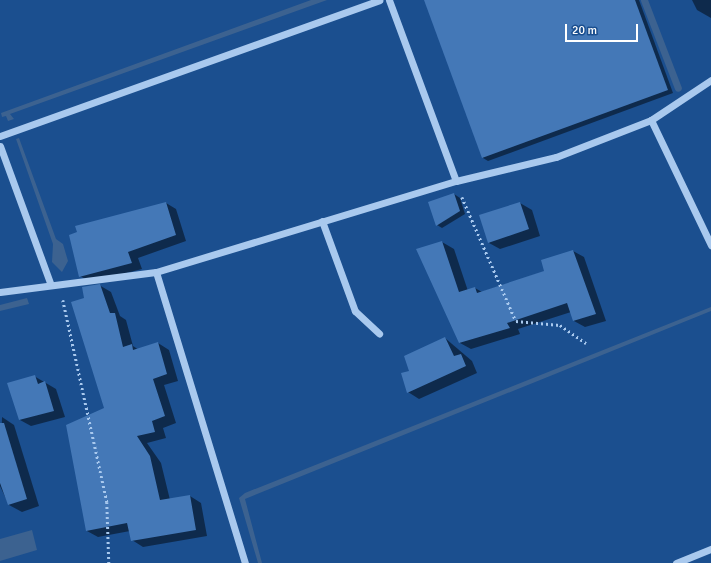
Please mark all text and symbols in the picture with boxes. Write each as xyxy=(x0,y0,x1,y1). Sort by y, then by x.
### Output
scale bar xyxy=(567,16,640,42)
text: 20 m xyxy=(572,23,597,38)

